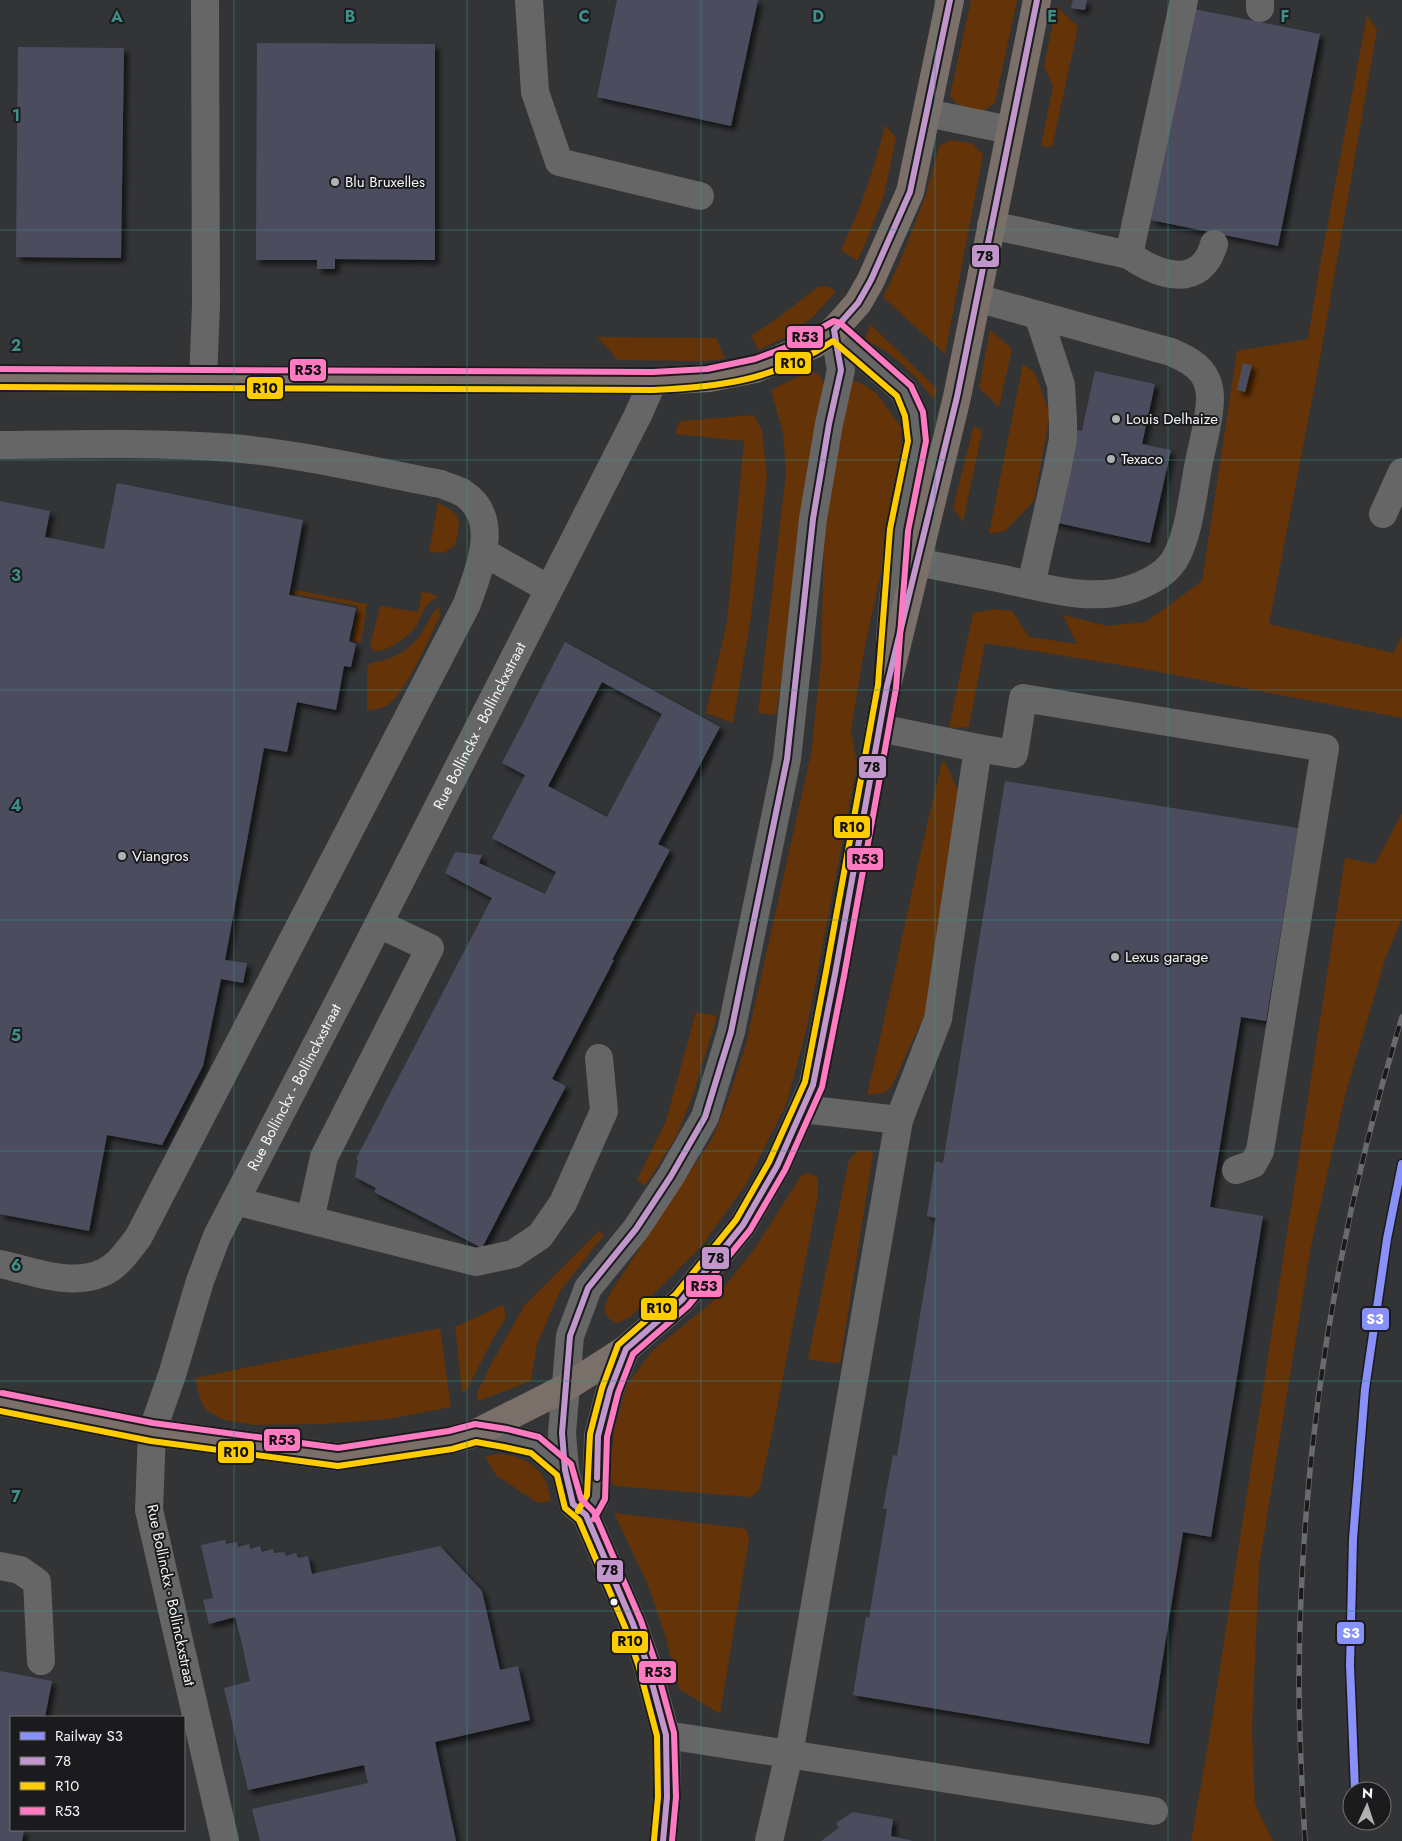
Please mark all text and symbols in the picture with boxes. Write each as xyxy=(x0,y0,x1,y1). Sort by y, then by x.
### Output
text: A xyxy=(110,5,123,28)
text: B xyxy=(345,5,355,28)
text: C xyxy=(578,5,590,28)
text: D xyxy=(812,5,824,28)
text: E xyxy=(1047,5,1057,28)
text: F xyxy=(1281,5,1289,28)
text: 1 xyxy=(12,104,20,127)
place label: Blu Bruxelles xyxy=(345,171,425,193)
marker: Blu Bruxelles xyxy=(329,176,341,188)
line badge: 78 xyxy=(971,244,1000,268)
text: 78 xyxy=(976,246,994,266)
line badge: R53 xyxy=(786,325,824,349)
text: R53 xyxy=(792,327,819,347)
text: 2 xyxy=(11,334,21,357)
line badge: R10 xyxy=(774,351,812,375)
text: R10 xyxy=(780,353,806,373)
line badge: R53 xyxy=(289,358,327,382)
text: R53 xyxy=(295,360,322,380)
line badge: R10 xyxy=(246,376,284,400)
text: R10 xyxy=(252,378,278,398)
place label: Louis Delhaize xyxy=(1126,408,1218,430)
marker: Louis Delhaize xyxy=(1110,413,1122,425)
place label: Texaco xyxy=(1121,448,1163,470)
marker: Texaco xyxy=(1105,453,1117,465)
text: 3 xyxy=(11,564,21,587)
street label: Rue Bollinckx - Bollinckxstraat xyxy=(428,638,532,813)
line badge: 78 xyxy=(858,755,887,779)
text: 78 xyxy=(863,757,881,777)
text: 4 xyxy=(10,794,22,817)
line badge: R10 xyxy=(833,815,871,839)
text: R10 xyxy=(839,817,865,837)
place label: Viangros xyxy=(132,845,189,867)
line badge: R53 xyxy=(846,847,884,871)
text: R53 xyxy=(852,849,879,869)
marker: Viangros xyxy=(116,850,128,862)
place label: Lexus garage xyxy=(1125,946,1208,968)
marker: Lexus garage xyxy=(1109,951,1121,963)
street label: Rue Bollinckx - Bollinckxstraat xyxy=(242,1000,347,1174)
text: 5 xyxy=(11,1024,21,1047)
line badge: 78 xyxy=(701,1246,730,1270)
text: 78 xyxy=(707,1248,725,1268)
text: 6 xyxy=(11,1254,21,1277)
line badge: R53 xyxy=(685,1274,723,1298)
text: R53 xyxy=(691,1276,718,1296)
line badge: R10 xyxy=(640,1297,678,1321)
text: R10 xyxy=(646,1298,672,1318)
line badge: S3 xyxy=(1361,1307,1390,1331)
text: S3 xyxy=(1366,1309,1384,1329)
line badge: R53 xyxy=(263,1428,301,1452)
text: R53 xyxy=(269,1430,296,1450)
line badge: R10 xyxy=(217,1440,255,1464)
text: R10 xyxy=(223,1442,249,1462)
text: 7 xyxy=(11,1485,21,1508)
street label: Rue Bollinckx - Bollinckxstraat xyxy=(141,1502,201,1688)
line badge: 78 xyxy=(596,1559,624,1583)
text: 78 xyxy=(601,1560,619,1580)
unlabelled marker xyxy=(609,1597,619,1607)
line badge: S3 xyxy=(1336,1621,1365,1645)
text: S3 xyxy=(1342,1623,1360,1643)
line badge: R10 xyxy=(611,1630,649,1654)
text: R10 xyxy=(617,1631,643,1651)
line badge: R53 xyxy=(638,1660,677,1684)
text: R53 xyxy=(645,1662,672,1682)
legend xyxy=(10,1716,185,1831)
text: Railway S3 xyxy=(55,1725,123,1747)
text: 78 xyxy=(55,1750,71,1772)
text: R10 xyxy=(55,1775,79,1797)
north arrow xyxy=(1342,1781,1392,1831)
text: N xyxy=(1362,1783,1374,1803)
text: R53 xyxy=(55,1800,80,1822)

